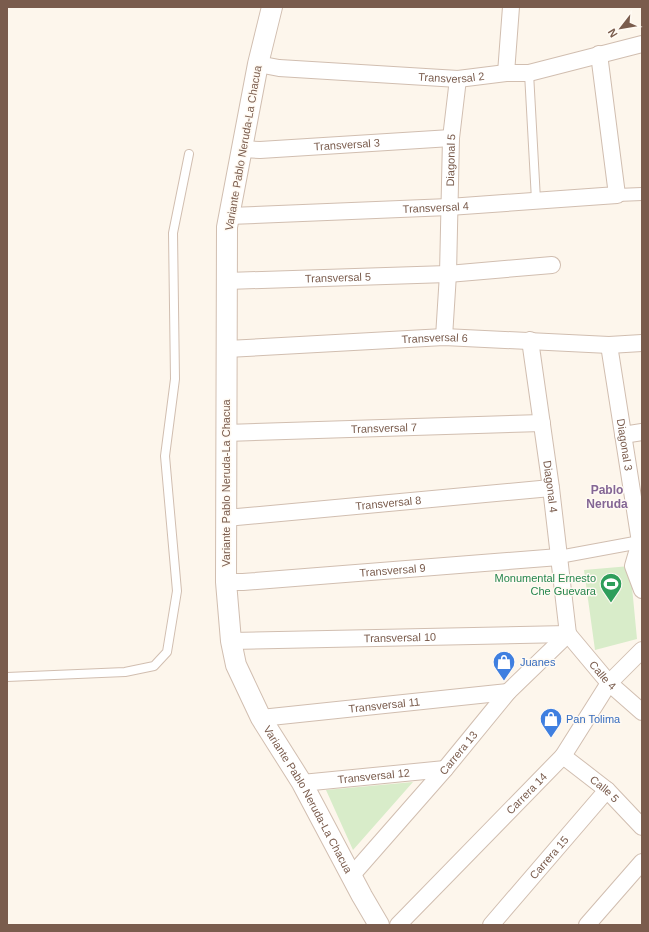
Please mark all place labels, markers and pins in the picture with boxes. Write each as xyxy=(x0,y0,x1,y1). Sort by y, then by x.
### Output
sports icon: Monumental Ernesto Che Guevara xyxy=(598,571,624,604)
place label: Monumental Ernesto Che Guevara xyxy=(495,572,597,597)
shop icon: Juanes xyxy=(491,649,517,682)
place label: Juanes xyxy=(520,656,556,668)
shop icon: Pan Tolima xyxy=(538,706,564,739)
place label: Pan Tolima xyxy=(566,713,621,725)

